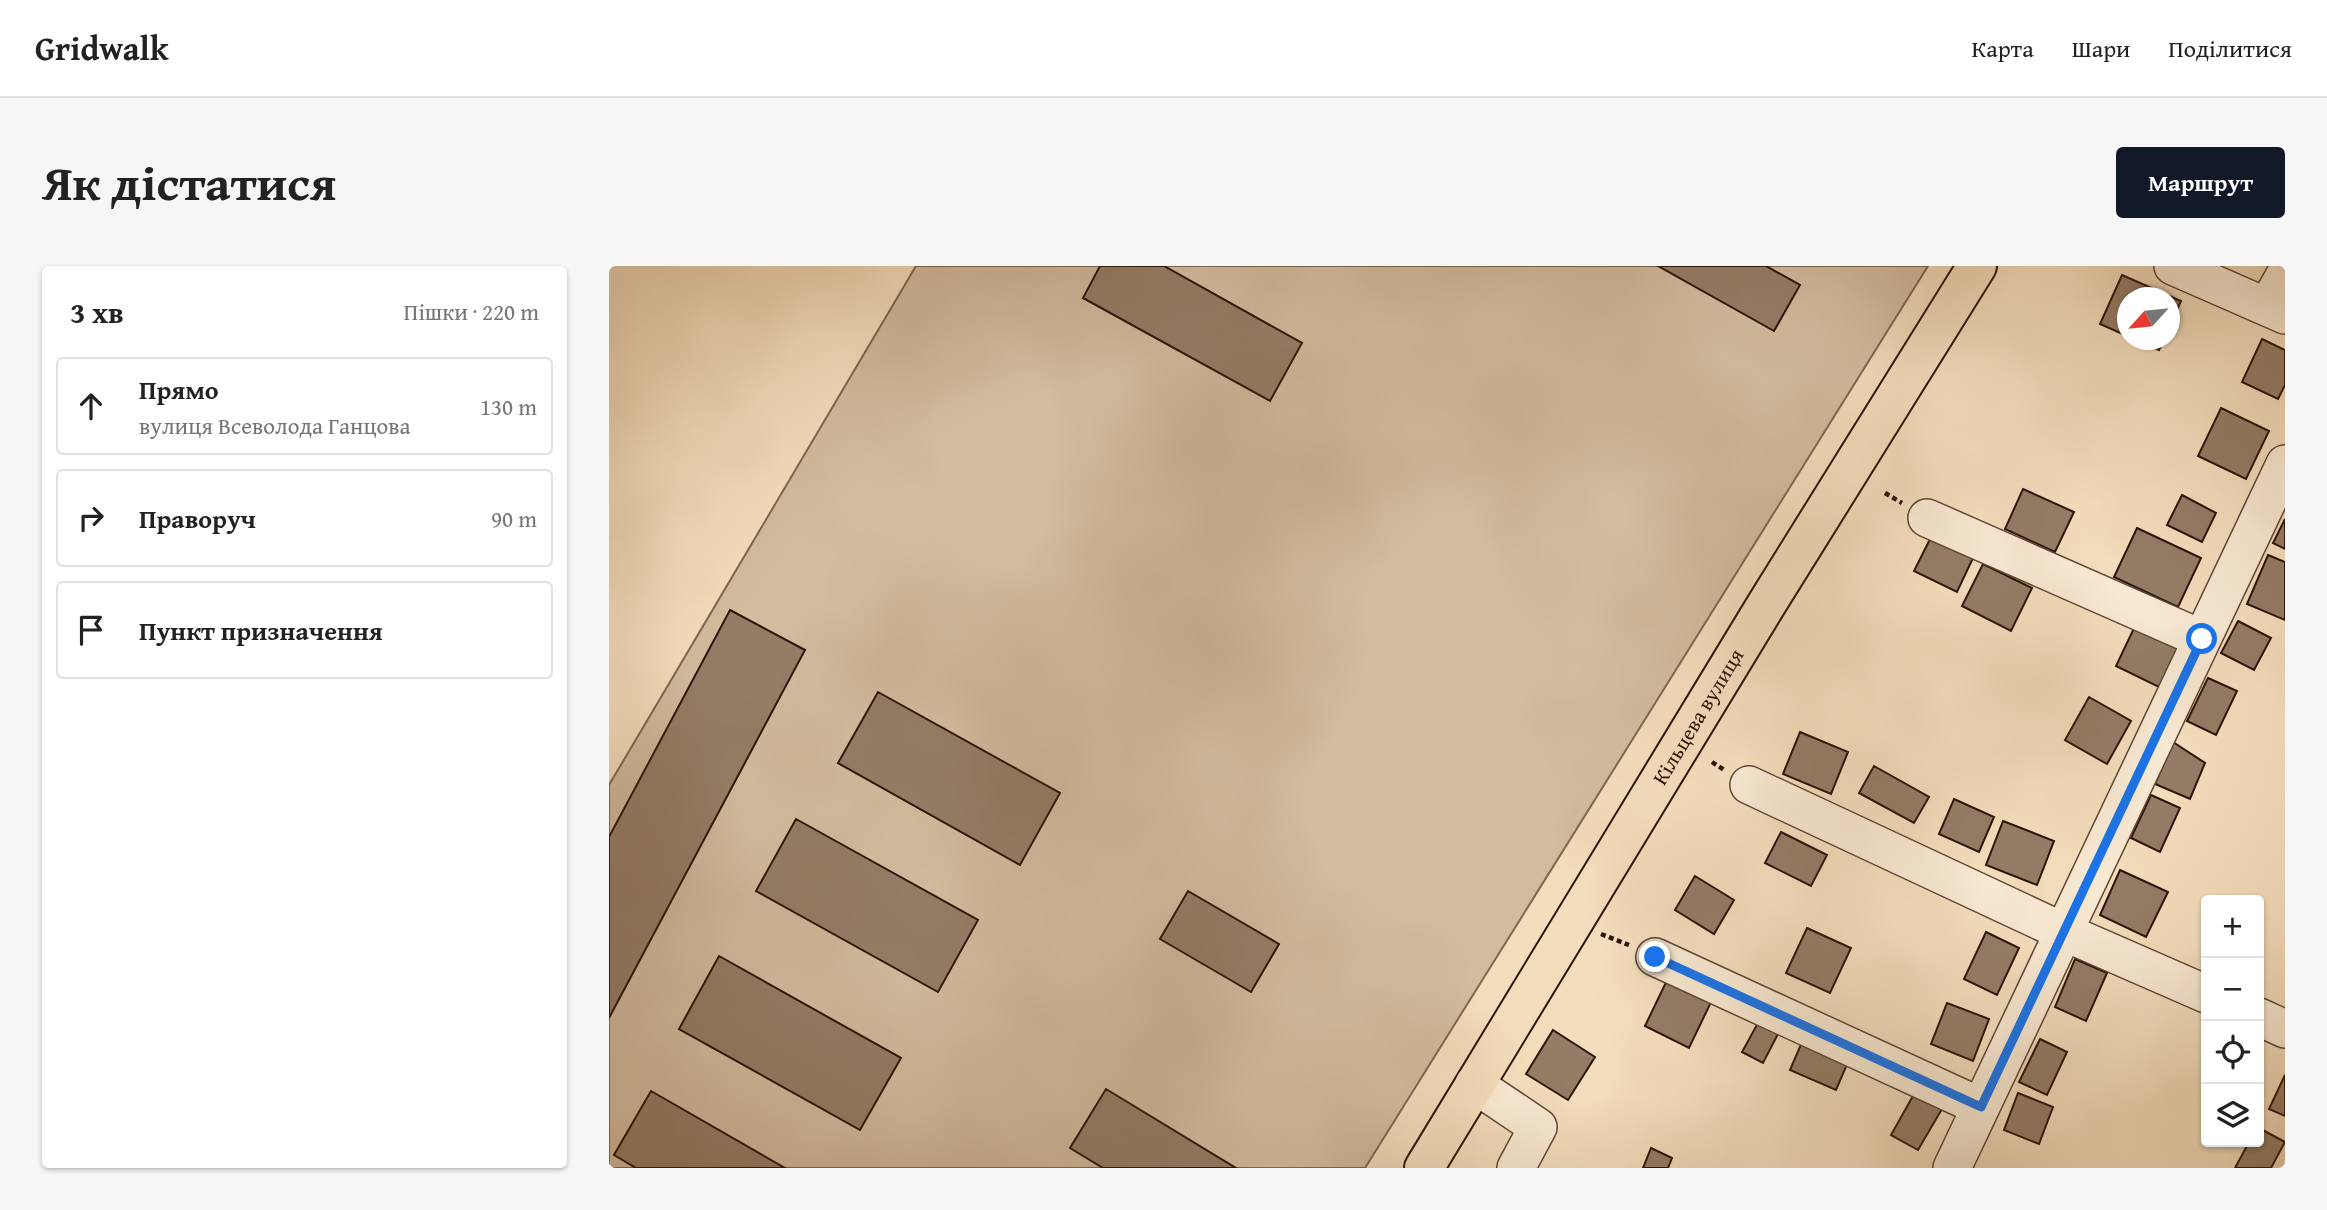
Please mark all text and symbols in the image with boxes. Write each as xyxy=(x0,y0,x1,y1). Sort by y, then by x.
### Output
text: Gridwalk xyxy=(35,24,169,72)
text: Карта xyxy=(1971,31,2034,66)
text: Шари xyxy=(2072,31,2130,66)
text: Поділитися xyxy=(2168,31,2292,66)
text: Як дістатися xyxy=(42,146,336,218)
button: Маршрут xyxy=(2116,147,2285,218)
north arrow xyxy=(2117,287,2180,350)
text: 3 хв xyxy=(70,290,124,334)
text: Пішки · 220 m xyxy=(404,295,539,328)
text: Прямо xyxy=(139,370,219,409)
icon: ahead xyxy=(72,387,110,425)
text: 130 m xyxy=(480,390,537,423)
text: вулиця Всеволода Ганцова xyxy=(139,409,410,442)
icon: right xyxy=(72,499,110,537)
text: Праворуч xyxy=(139,499,256,538)
text: 90 m xyxy=(491,502,537,535)
icon: arrive xyxy=(72,611,110,649)
text: Пункт призначення xyxy=(139,611,383,650)
route start xyxy=(2186,623,2217,654)
street label: Кільцева вулиця xyxy=(1644,642,1751,791)
map controls xyxy=(2201,895,2264,1147)
button: + xyxy=(2201,895,2264,958)
route end xyxy=(1639,941,1670,972)
button: − xyxy=(2201,958,2264,1021)
button: locate xyxy=(2201,1021,2264,1084)
button: layers xyxy=(2201,1084,2264,1147)

